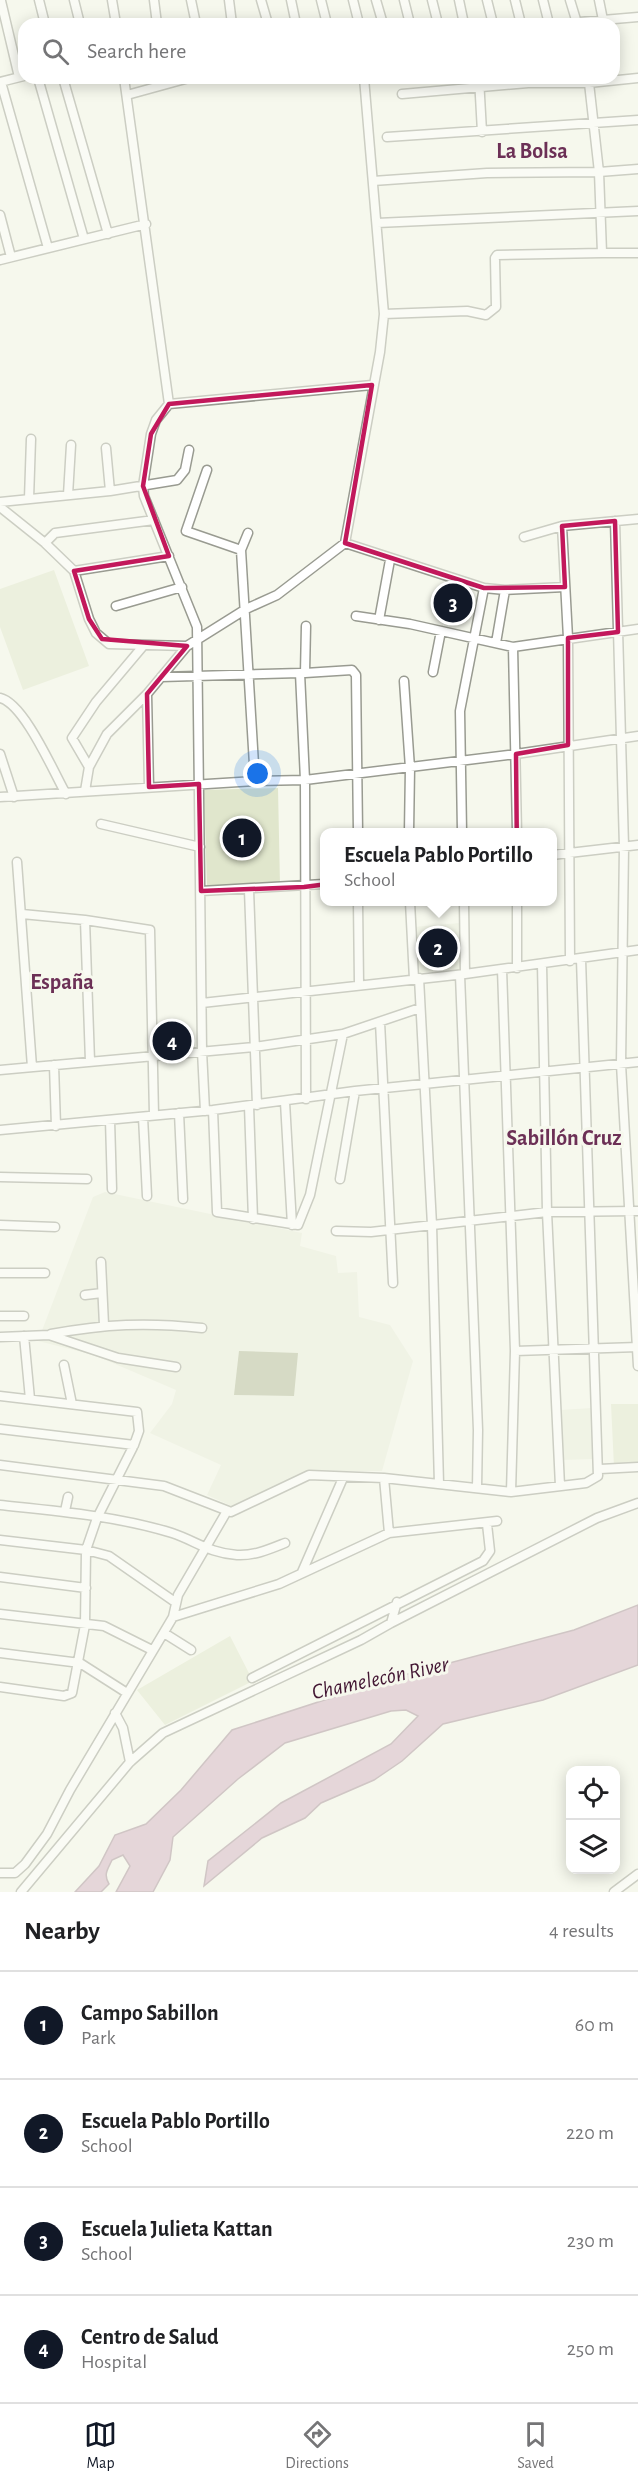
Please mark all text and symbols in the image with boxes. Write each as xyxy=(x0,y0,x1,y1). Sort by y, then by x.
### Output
search box xyxy=(18,18,620,84)
icon: search xyxy=(39,35,72,68)
text: Search here xyxy=(87,40,186,62)
district label: La Bolsa xyxy=(496,140,568,162)
pin: 3 xyxy=(434,580,472,626)
your location xyxy=(243,759,272,788)
pin: 1 xyxy=(222,816,262,860)
popup xyxy=(320,828,557,906)
text: Escuela Pablo Portillo xyxy=(344,844,533,866)
text: School xyxy=(344,870,396,890)
pin: 2 xyxy=(418,926,458,970)
district label: España xyxy=(30,971,94,993)
pin: 4 xyxy=(152,1018,192,1064)
district label: Sabillón Cruz xyxy=(506,1127,622,1149)
water label: Chamelecón River xyxy=(310,1653,451,1703)
map controls xyxy=(566,1766,620,1874)
button: locate xyxy=(566,1766,620,1820)
button: layers xyxy=(566,1820,620,1874)
text: Nearby xyxy=(24,1918,100,1944)
text: 4 results xyxy=(549,1921,614,1941)
text: Campo Sabillon xyxy=(81,2002,219,2024)
text: 1 xyxy=(40,2015,47,2035)
text: 60 m xyxy=(575,2015,614,2035)
text: Park xyxy=(81,2028,116,2048)
text: Escuela Pablo Portillo xyxy=(81,2110,270,2132)
text: 2 xyxy=(39,2123,48,2143)
text: 220 m xyxy=(566,2123,614,2143)
text: School xyxy=(81,2136,133,2156)
text: Escuela Julieta Kattan xyxy=(81,2218,273,2240)
text: 3 xyxy=(39,2231,48,2251)
text: 230 m xyxy=(567,2231,614,2251)
text: School xyxy=(81,2244,133,2264)
text: Centro de Salud xyxy=(81,2326,219,2348)
text: 4 xyxy=(38,2339,49,2359)
text: 250 m xyxy=(567,2339,614,2359)
text: Hospital xyxy=(81,2352,147,2372)
tab: Map xyxy=(84,2418,117,2473)
tab: Directions xyxy=(285,2418,349,2473)
tab: Saved xyxy=(517,2418,554,2473)

